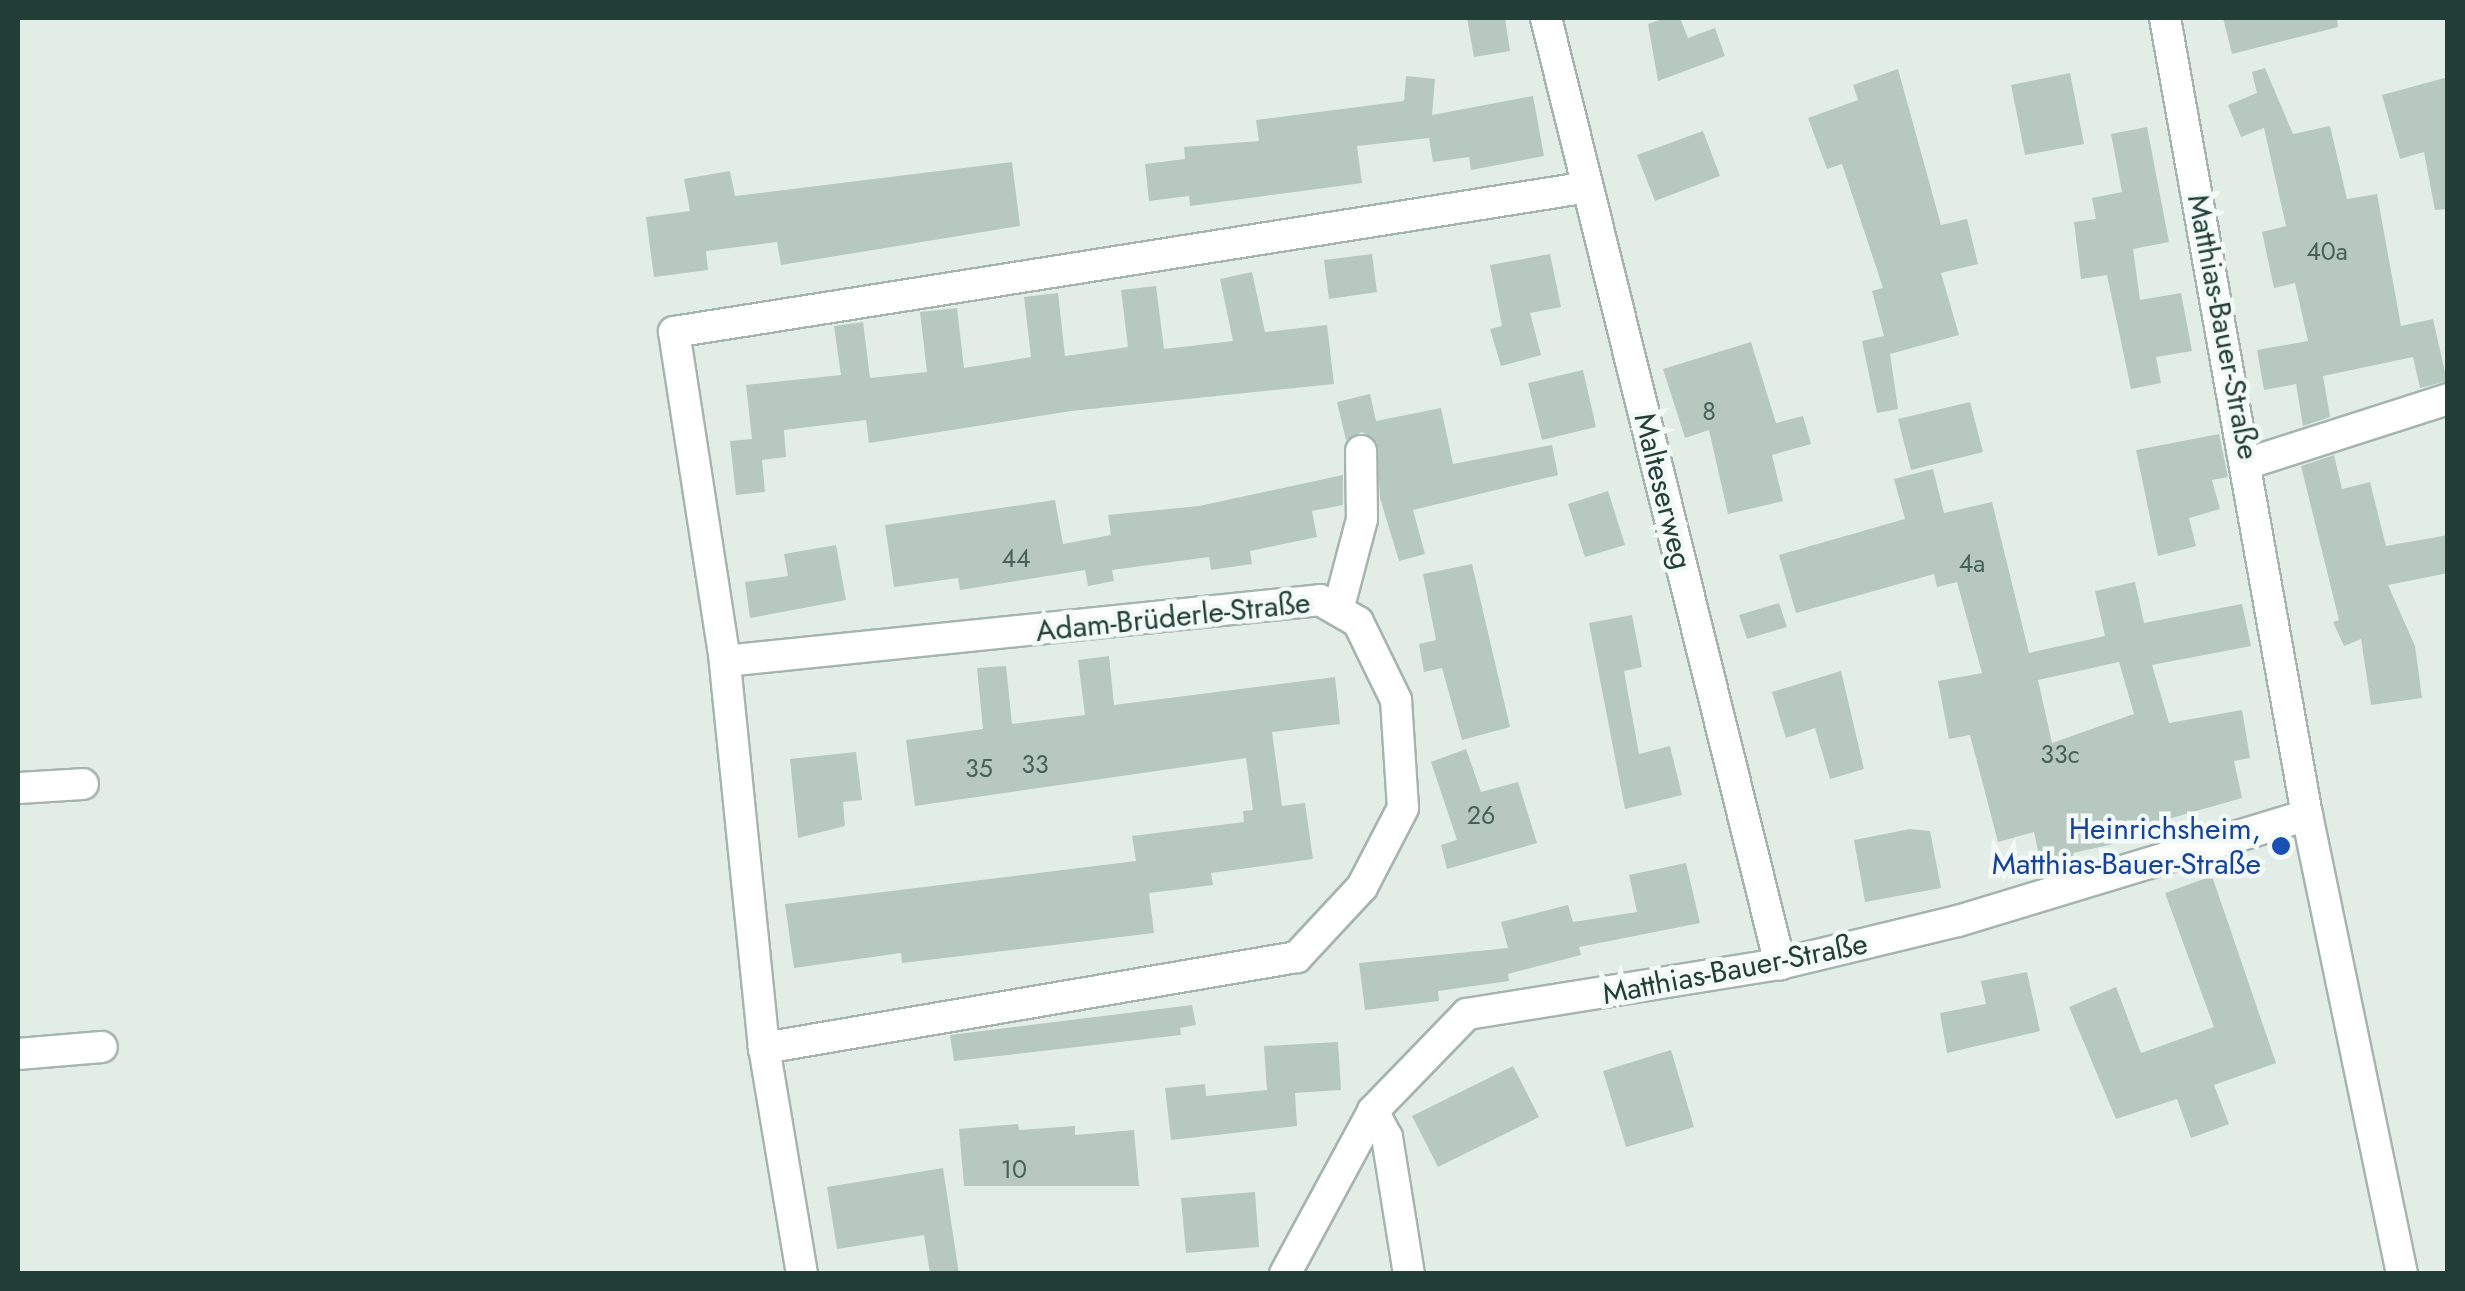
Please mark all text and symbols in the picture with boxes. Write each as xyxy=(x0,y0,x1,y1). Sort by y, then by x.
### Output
street label: Matthias-Bauer-Straße xyxy=(2180,191,2266,463)
house number: 40a xyxy=(2306,236,2348,266)
house number: 8 xyxy=(1702,396,1716,426)
street label: Malteserweg xyxy=(1626,409,1700,573)
house number: 44 xyxy=(1001,543,1031,573)
house number: 4a xyxy=(1959,548,1985,578)
street label: Adam-Brüderle-Straße xyxy=(1034,585,1312,649)
house number: 33c xyxy=(2040,739,2080,769)
house number: 33 xyxy=(1021,749,1049,779)
house number: 35 xyxy=(965,753,993,783)
house number: 26 xyxy=(1467,800,1495,830)
place label: Heinrichsheim, Matthias-Bauer-Straße xyxy=(1992,811,2261,882)
marker: Heinrichsheim, Matthias-Bauer-Straße xyxy=(2270,835,2292,857)
street label: Matthias-Bauer-Straße xyxy=(1599,926,1871,1012)
house number: 10 xyxy=(1001,1154,1027,1184)

